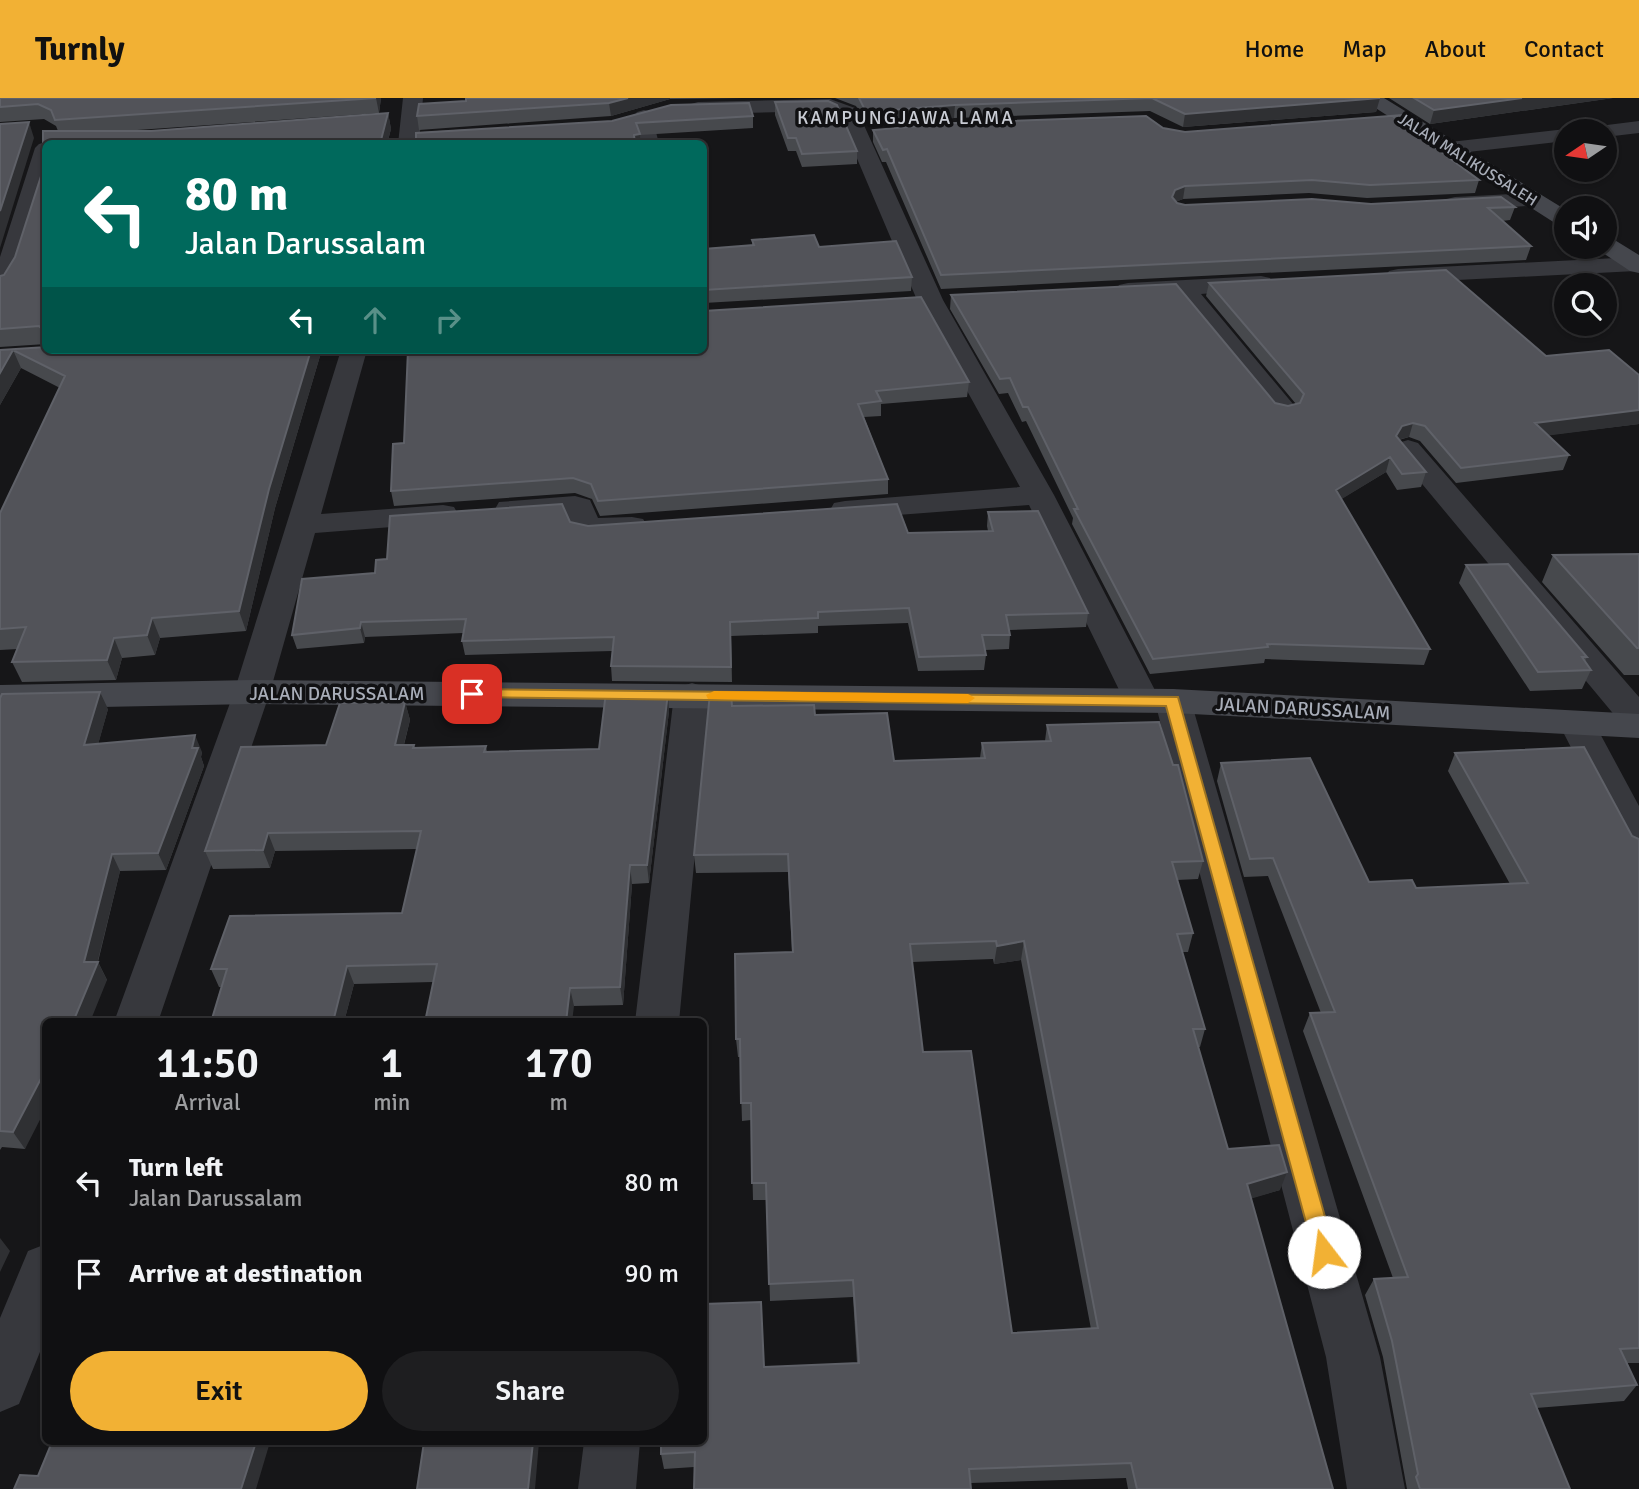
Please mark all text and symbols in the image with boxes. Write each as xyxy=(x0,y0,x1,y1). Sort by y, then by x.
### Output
text: Turnly xyxy=(35,29,125,70)
text: Home xyxy=(1244,34,1304,64)
text: Map xyxy=(1342,34,1387,64)
text: About xyxy=(1425,34,1486,64)
text: Contact xyxy=(1524,34,1604,64)
district label: KAMPUNGJAWA LAMA xyxy=(797,106,1015,130)
street label: JALAN MALIKUSSALEH xyxy=(1394,109,1541,211)
north arrow xyxy=(1554,119,1617,182)
map controls xyxy=(1554,119,1617,336)
text: 80 m xyxy=(185,164,288,224)
icon: left xyxy=(70,168,161,259)
button: sound xyxy=(1554,196,1617,259)
text: Jalan Darussalam xyxy=(185,224,426,263)
button: search xyxy=(1554,273,1617,336)
icon: left xyxy=(283,301,321,339)
icon: ahead xyxy=(356,301,394,339)
icon: right xyxy=(429,301,467,339)
pin xyxy=(442,664,502,724)
icon: arrive xyxy=(453,675,491,713)
street label: JALAN DARUSSALAM xyxy=(249,682,425,706)
street label: JALAN DARUSSALAM xyxy=(1215,692,1391,726)
text: 11:50 xyxy=(156,1038,259,1089)
text: 1 xyxy=(380,1038,403,1089)
text: 170 xyxy=(525,1038,593,1089)
text: Arrival xyxy=(174,1088,241,1117)
text: min xyxy=(373,1088,410,1117)
text: m xyxy=(549,1088,568,1117)
text: Turn left xyxy=(129,1152,223,1184)
icon: left xyxy=(70,1164,108,1202)
text: 80 m xyxy=(624,1167,679,1199)
text: Jalan Darussalam xyxy=(129,1184,302,1213)
position arrow xyxy=(1287,1215,1361,1289)
icon: arrive xyxy=(70,1255,108,1293)
text: Arrive at destination xyxy=(129,1258,362,1290)
text: 90 m xyxy=(624,1258,679,1290)
button: Exit xyxy=(70,1351,368,1431)
button: Share xyxy=(382,1351,679,1431)

